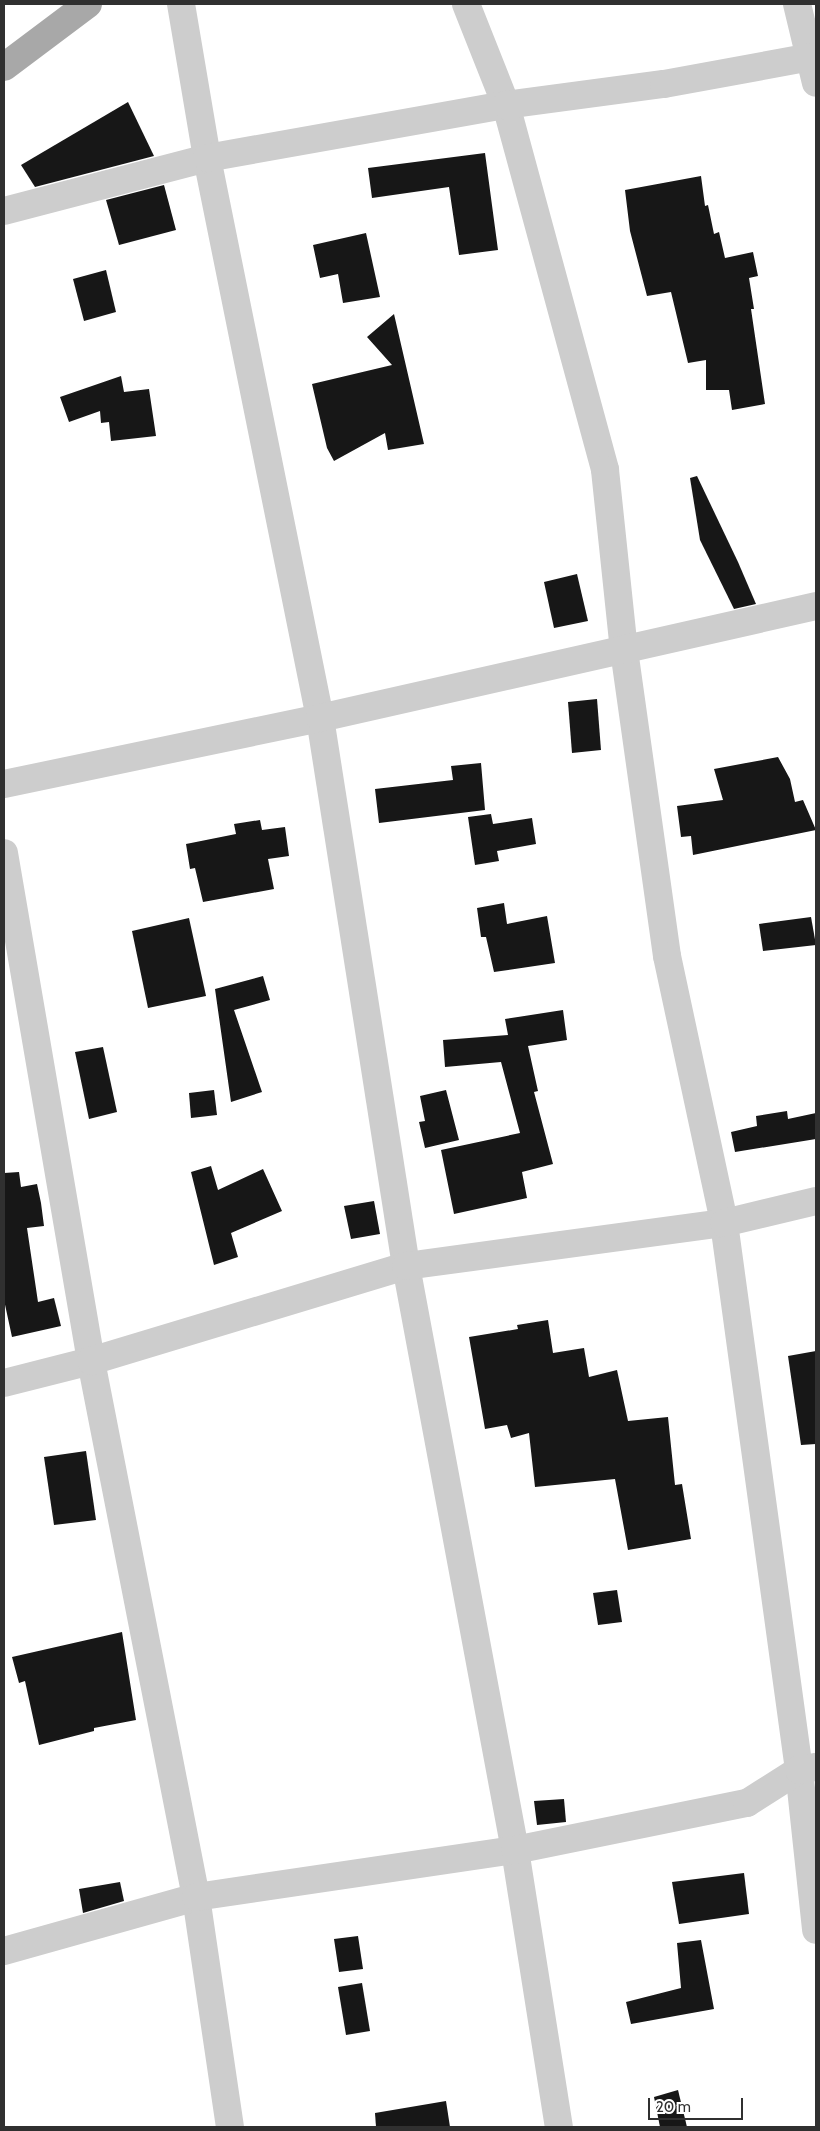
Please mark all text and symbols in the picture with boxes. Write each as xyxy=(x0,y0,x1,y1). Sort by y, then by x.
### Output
scale bar xyxy=(650,2088,745,2120)
text: 20 m xyxy=(656,2098,691,2116)

